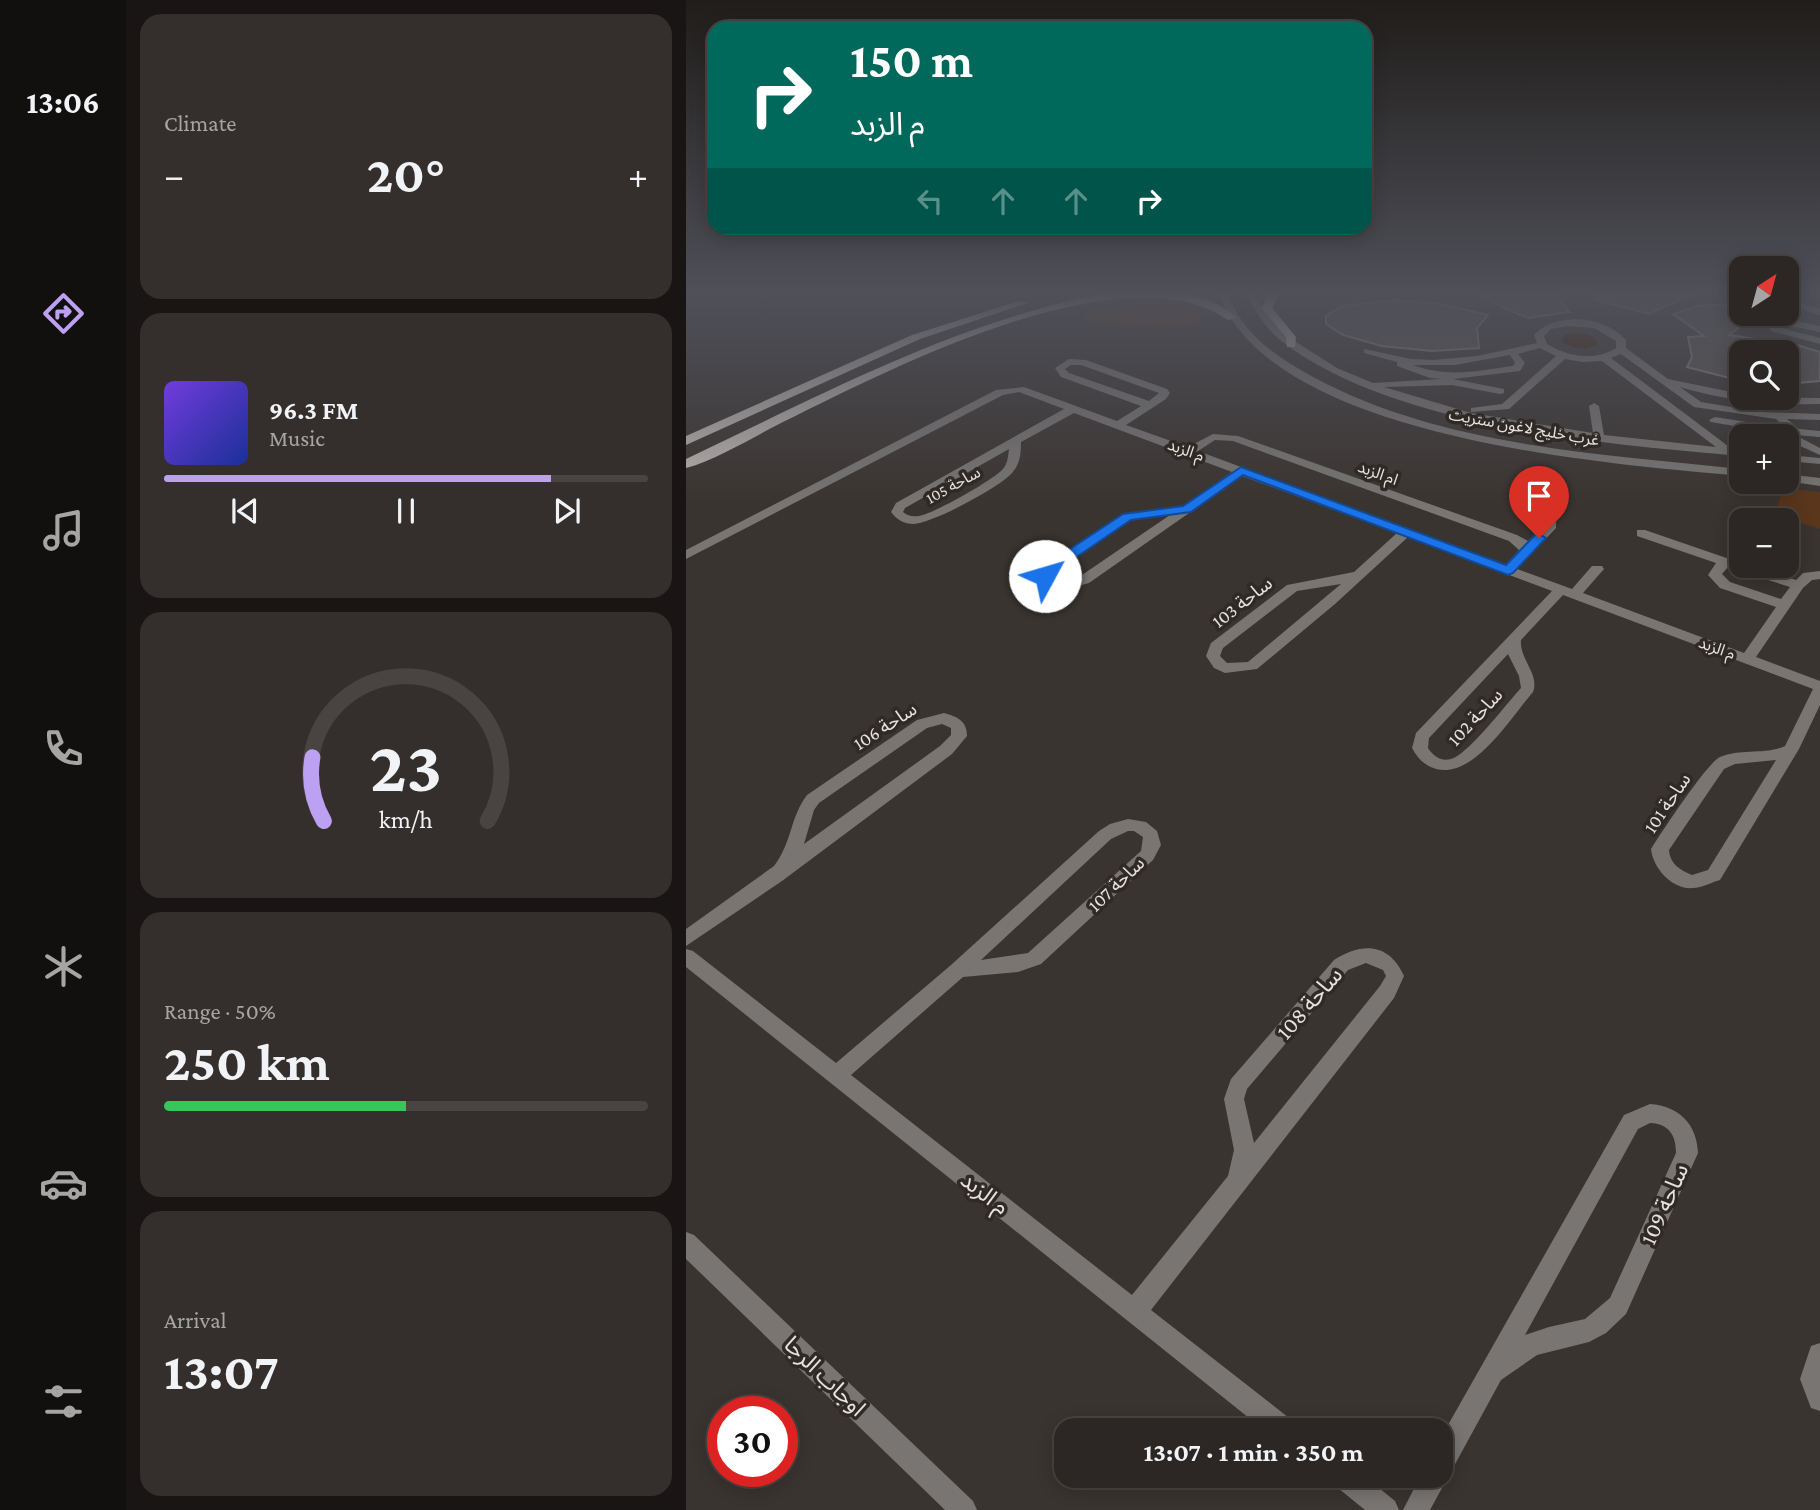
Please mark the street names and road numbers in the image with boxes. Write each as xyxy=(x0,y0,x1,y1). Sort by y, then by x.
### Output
street label: غرب خليج لاغون ستريت xyxy=(1447,405,1601,453)
street label: م الزبد xyxy=(1164,436,1207,468)
street label: ام الزبد xyxy=(1354,458,1400,492)
street label: ساحة 105 xyxy=(923,463,983,507)
street label: ساحة 103 xyxy=(1208,572,1276,632)
street label: م الزبد xyxy=(1695,634,1738,666)
street label: ساحة 102 xyxy=(1443,684,1507,750)
street label: ساحة 106 xyxy=(849,698,921,754)
street label: ساحة 101 xyxy=(1639,769,1695,837)
street label: ساحة 107 xyxy=(1084,852,1148,916)
street label: ساحة 108 xyxy=(1271,962,1347,1044)
street label: ساحة 109 xyxy=(1635,1159,1693,1249)
street label: م الزبد xyxy=(953,1166,1014,1224)
street label: اوجاب الرجا xyxy=(778,1331,871,1422)

